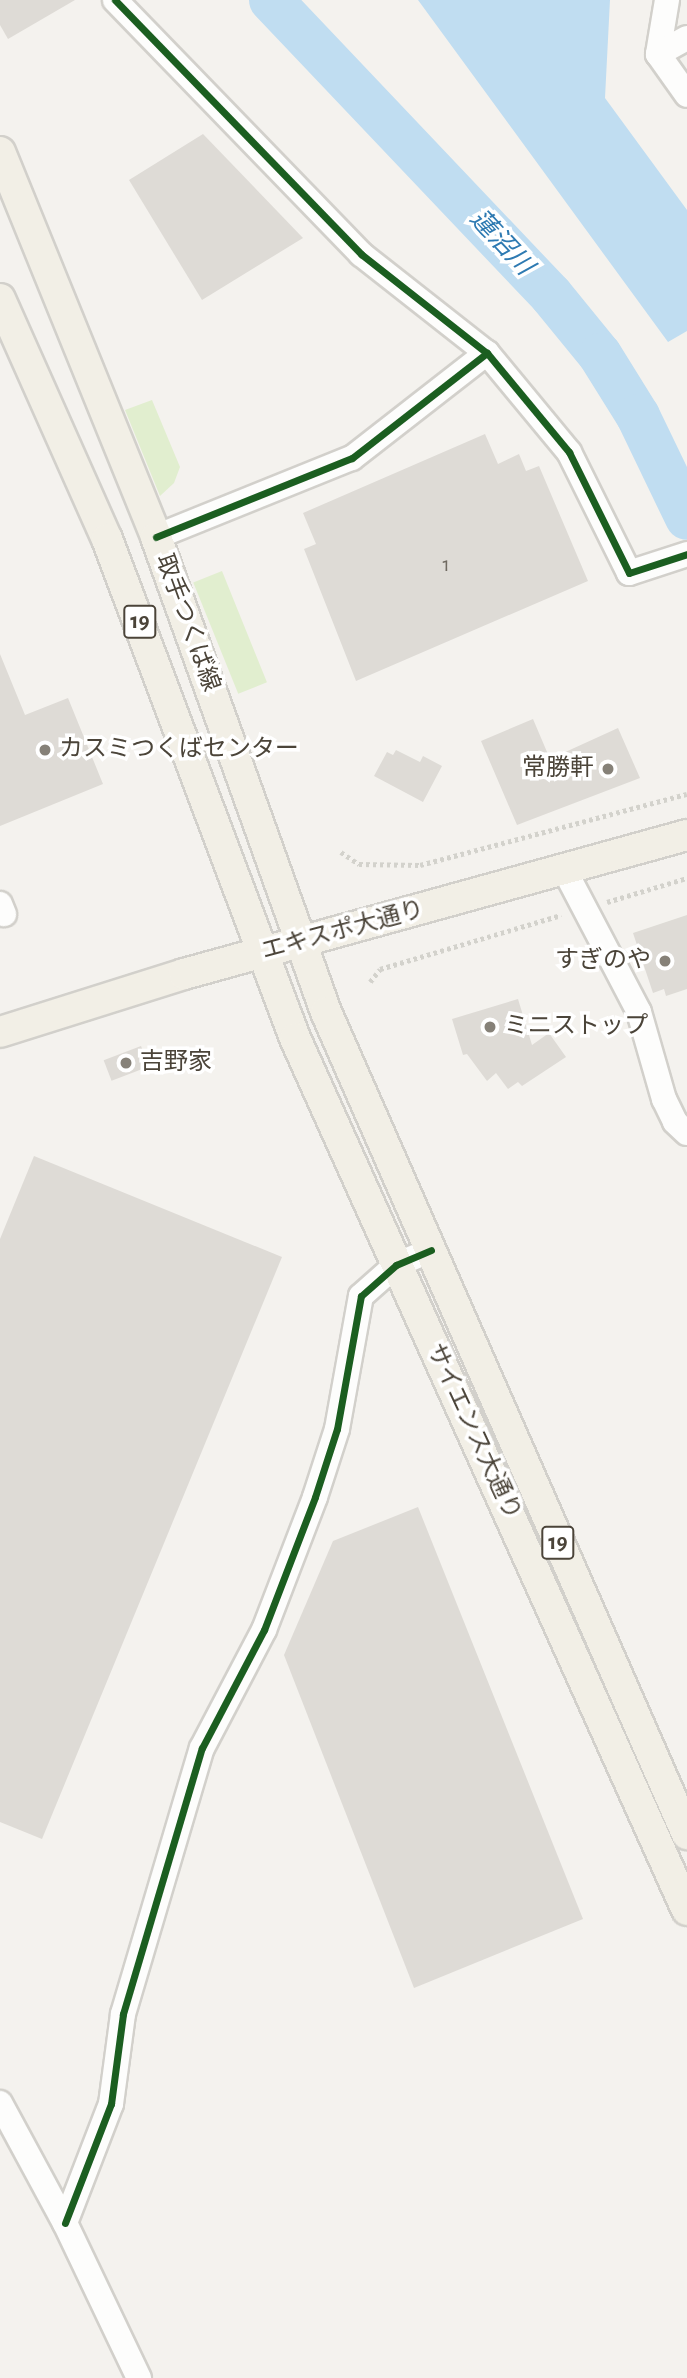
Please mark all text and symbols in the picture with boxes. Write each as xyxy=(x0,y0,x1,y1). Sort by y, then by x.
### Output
water label: 蓮沼川 xyxy=(463,204,539,282)
street label: 取手つくば線 xyxy=(149,550,225,696)
house number: 1 xyxy=(442,552,450,578)
road number: 19 xyxy=(122,602,158,642)
place label: カスミつくばセンター xyxy=(59,736,299,764)
marker: カスミつくばセンター xyxy=(37,742,53,758)
place label: 常勝軒 xyxy=(522,755,594,783)
marker: 常勝軒 xyxy=(600,761,616,777)
street label: エキスポ大通り xyxy=(258,895,428,967)
place label: すぎのや xyxy=(555,947,651,975)
marker: すぎのや xyxy=(657,953,673,969)
place label: ミニストップ xyxy=(504,1013,648,1041)
marker: ミニストップ xyxy=(482,1019,498,1035)
place label: 吉野家 xyxy=(140,1049,212,1077)
marker: 吉野家 xyxy=(118,1055,134,1071)
street label: サイエンス大通り xyxy=(419,1339,527,1525)
road number: 19 xyxy=(540,1524,576,1562)

